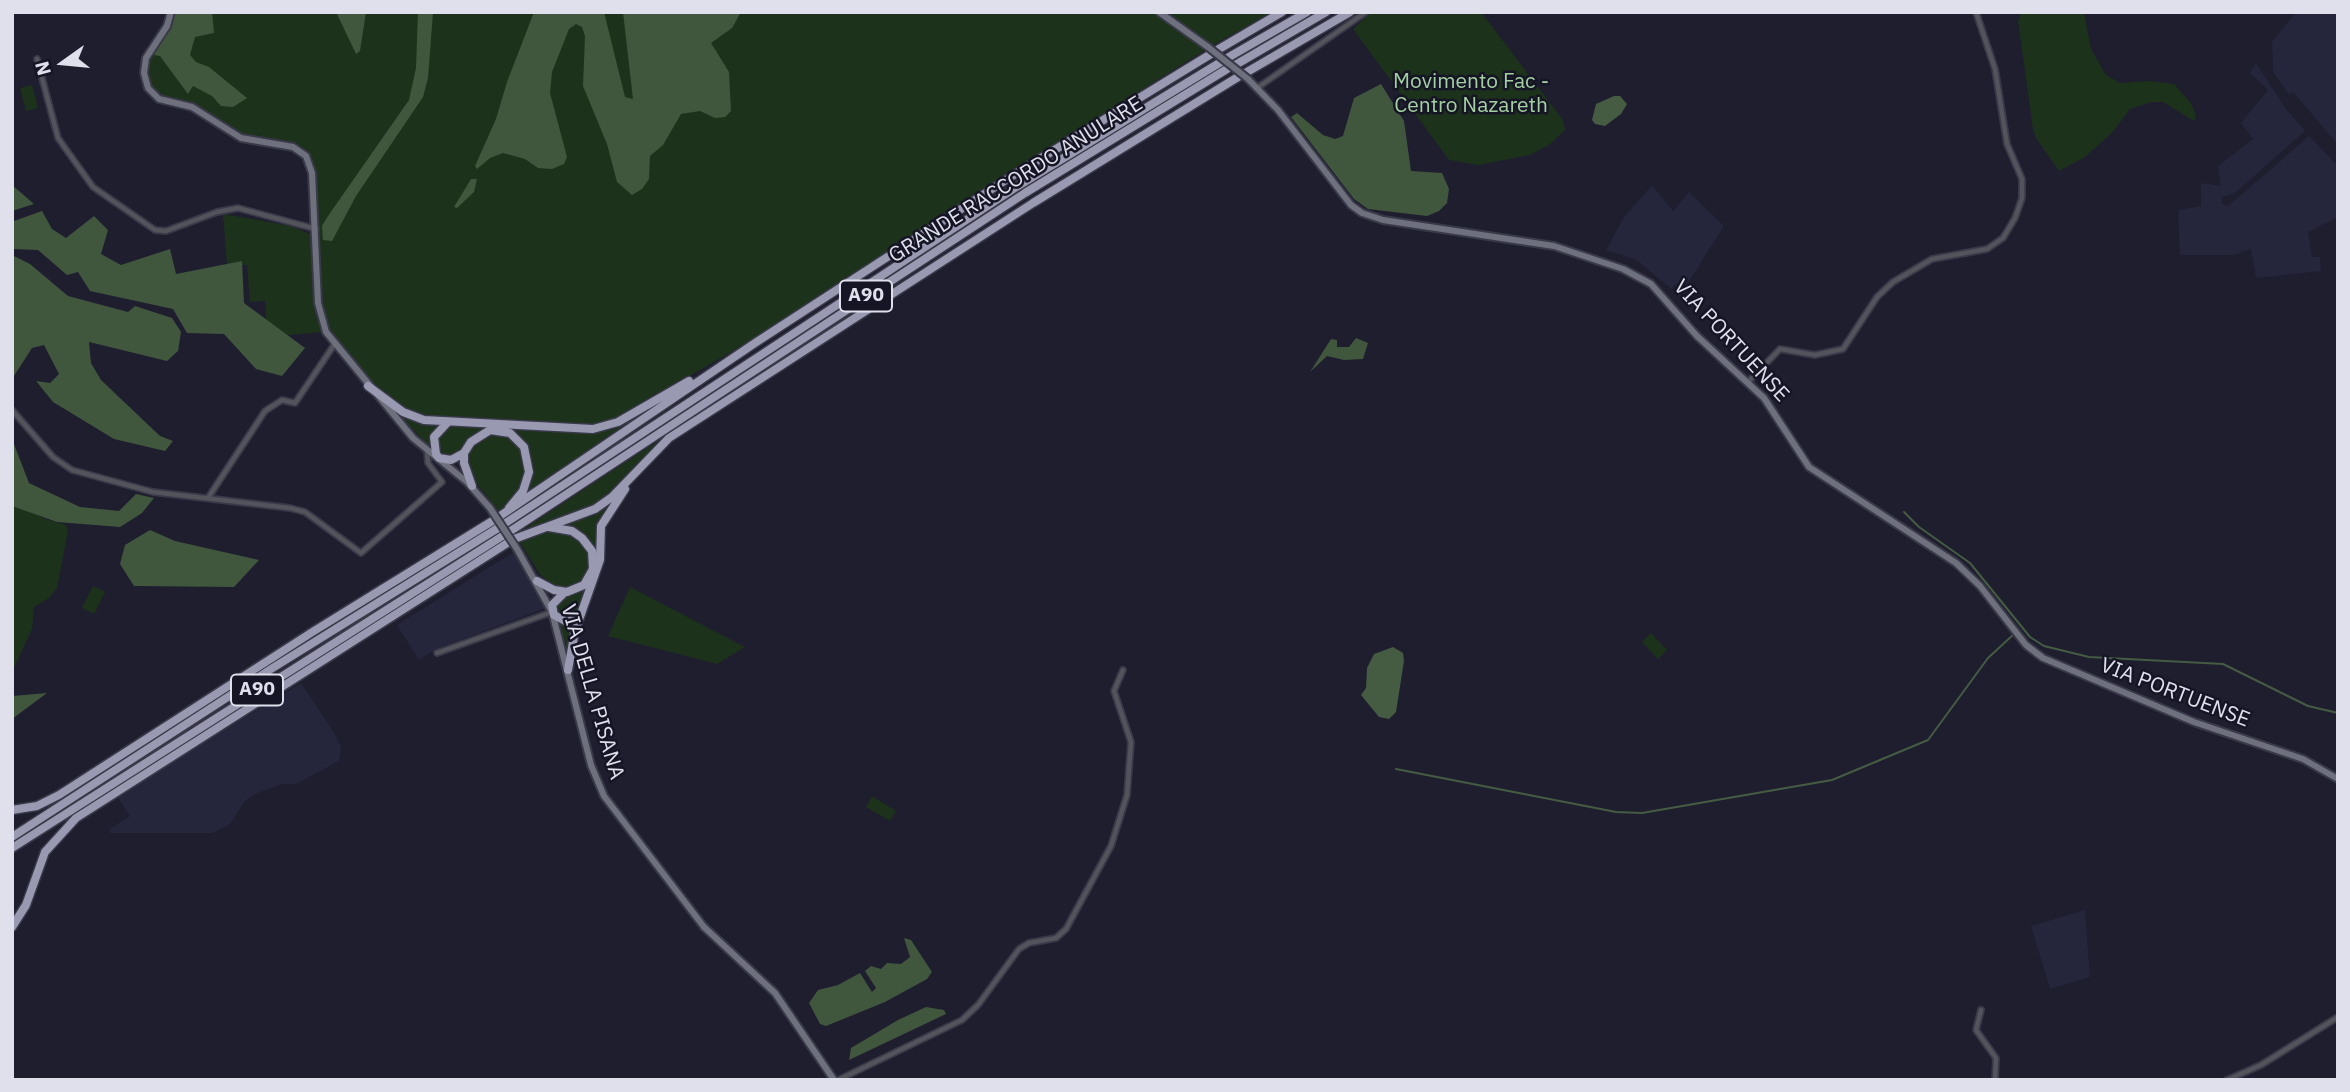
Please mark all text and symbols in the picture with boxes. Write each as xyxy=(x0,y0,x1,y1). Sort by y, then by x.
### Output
north arrow xyxy=(28,28,98,98)
text: N xyxy=(29,59,56,78)
park label: Movimento Fac - Centro Nazareth xyxy=(1393,69,1549,119)
street label: GRANDE RACCORDO ANULARE xyxy=(884,91,1148,269)
street label: VIA PORTUENSE xyxy=(1668,275,1794,407)
road number: A90 xyxy=(840,280,892,312)
street label: VIA DELLA PISANA xyxy=(555,602,629,782)
street label: VIA PORTUENSE xyxy=(2097,653,2253,733)
road number: A90 xyxy=(231,674,283,706)

